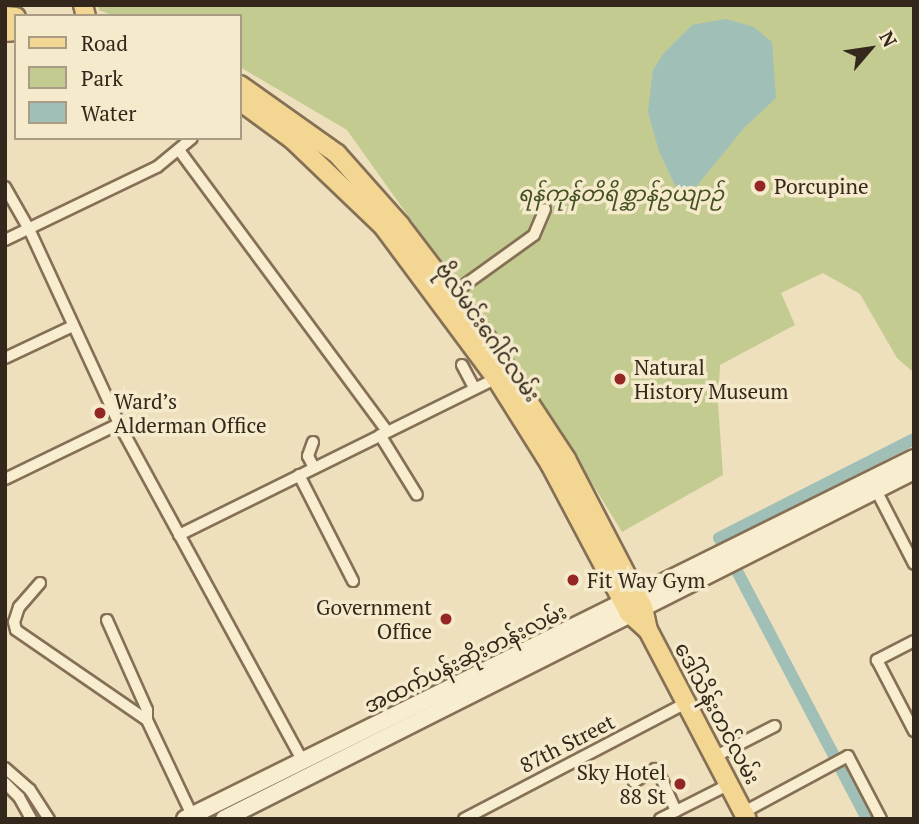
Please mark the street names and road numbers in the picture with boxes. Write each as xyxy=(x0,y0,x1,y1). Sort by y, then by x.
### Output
street label: ဗိုလ်မင်းဂေါင်လမ်း xyxy=(431,257,545,407)
street label: အထက်ပန်းဆိုးတန်းလမ်း xyxy=(360,598,570,718)
street label: ဒေါ်သိန်းတင်လမ်း xyxy=(670,638,766,788)
street label: 87th Street xyxy=(516,708,618,778)

